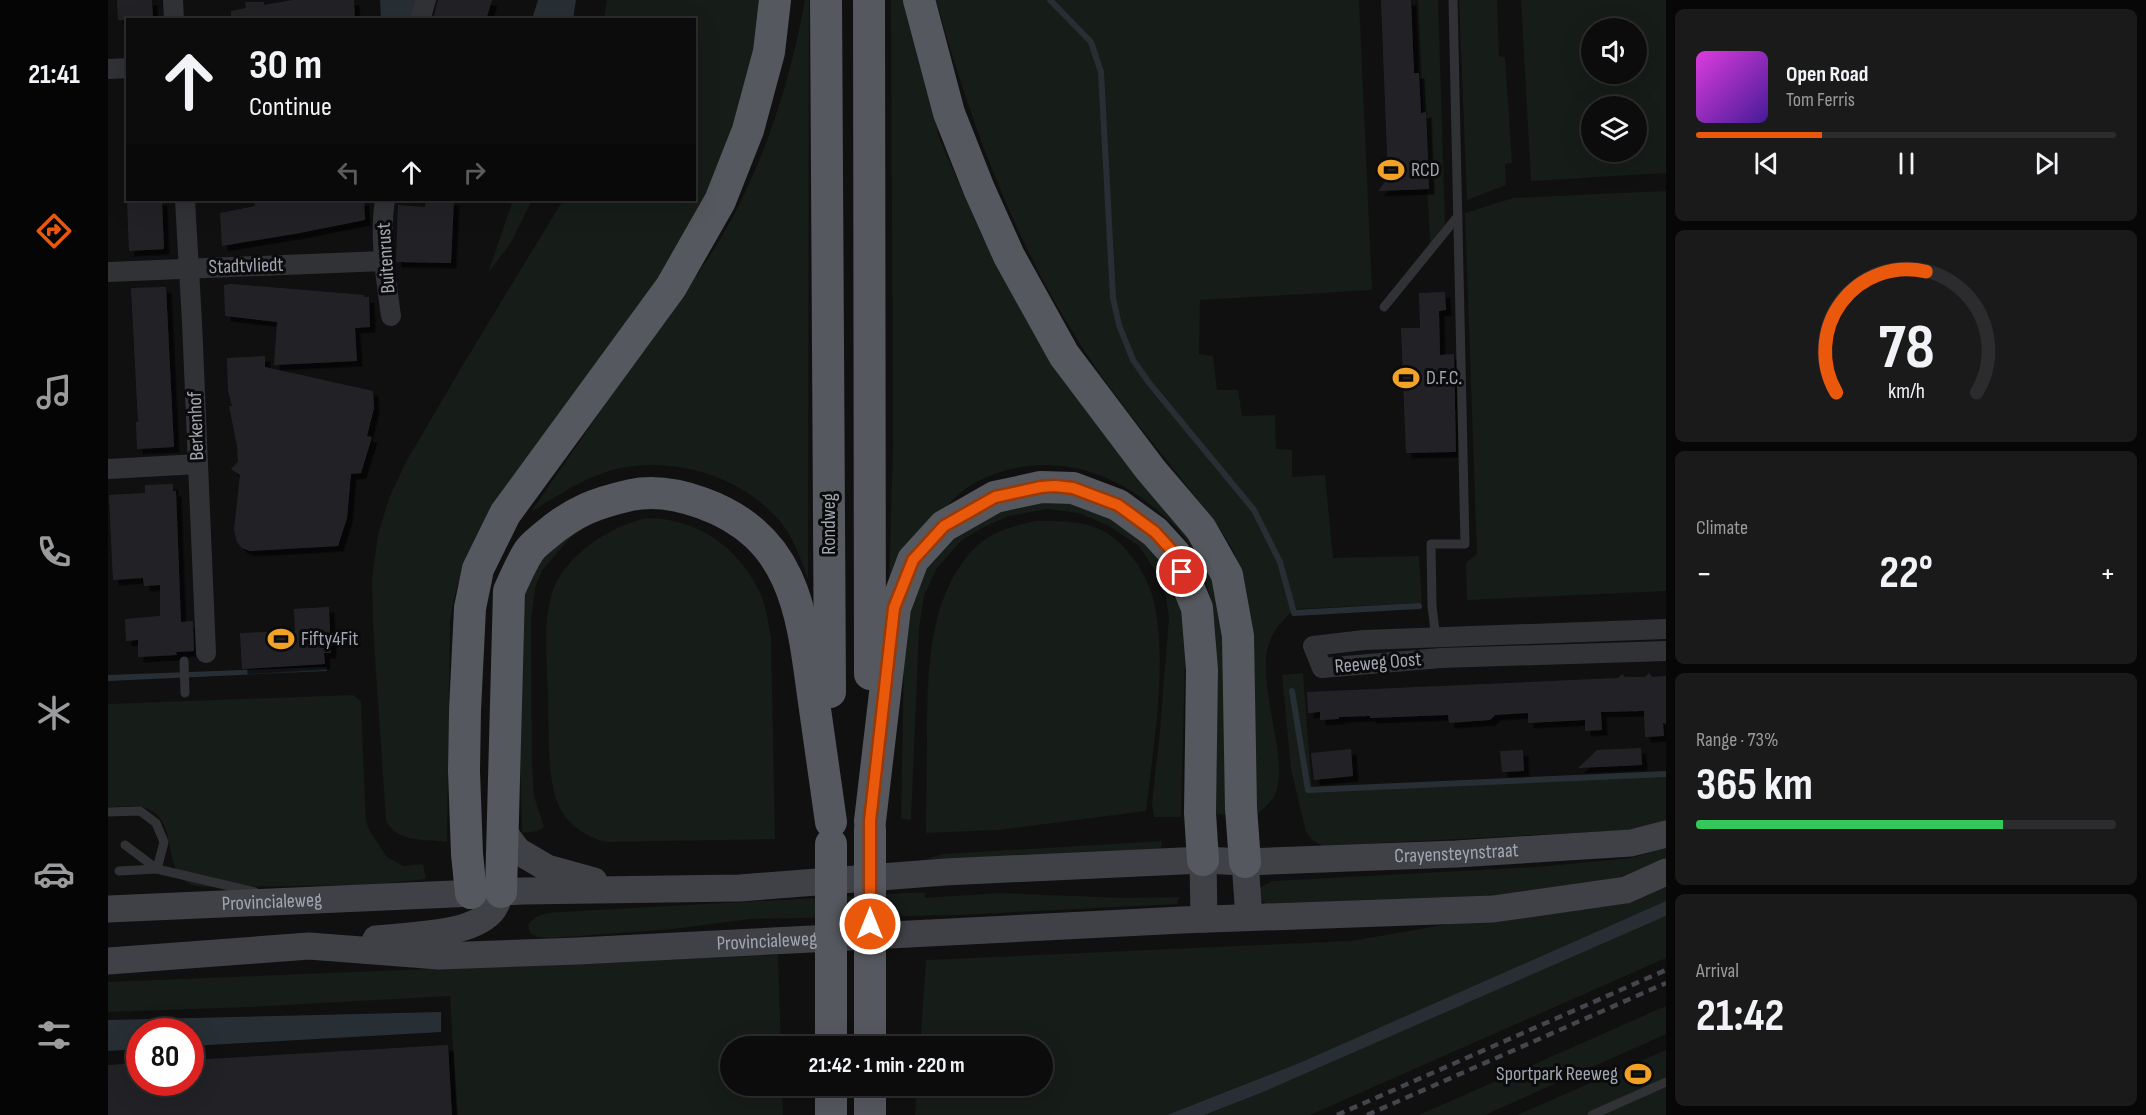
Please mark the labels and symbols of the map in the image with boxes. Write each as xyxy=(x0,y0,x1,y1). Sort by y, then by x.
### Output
sports icon: RCD xyxy=(1376,155,1406,185)
place label: RCD xyxy=(1411,158,1440,182)
street label: Buitenrust xyxy=(372,222,400,294)
street label: Stadtvliedt xyxy=(208,253,284,279)
sports icon: D.F.C. xyxy=(1391,363,1421,393)
place label: D.F.C. xyxy=(1426,366,1462,390)
street label: Berkenhof xyxy=(183,391,209,461)
street label: Rondweg xyxy=(817,493,841,555)
pin xyxy=(1156,546,1207,597)
sports icon: Fifty4Fit xyxy=(266,624,296,654)
place label: Fifty4Fit xyxy=(301,627,358,651)
street label: Reeweg Oost xyxy=(1334,647,1422,679)
street label: Crayensteynstraat xyxy=(1394,838,1519,868)
street label: Provincialeweg xyxy=(221,888,323,916)
position arrow xyxy=(838,892,902,956)
street label: Provincialeweg xyxy=(716,927,817,956)
speed limit sign: 80 xyxy=(126,1018,204,1096)
sports icon: Sportpark Reeweg xyxy=(1623,1059,1653,1089)
place label: Sportpark Reeweg xyxy=(1496,1062,1618,1086)

